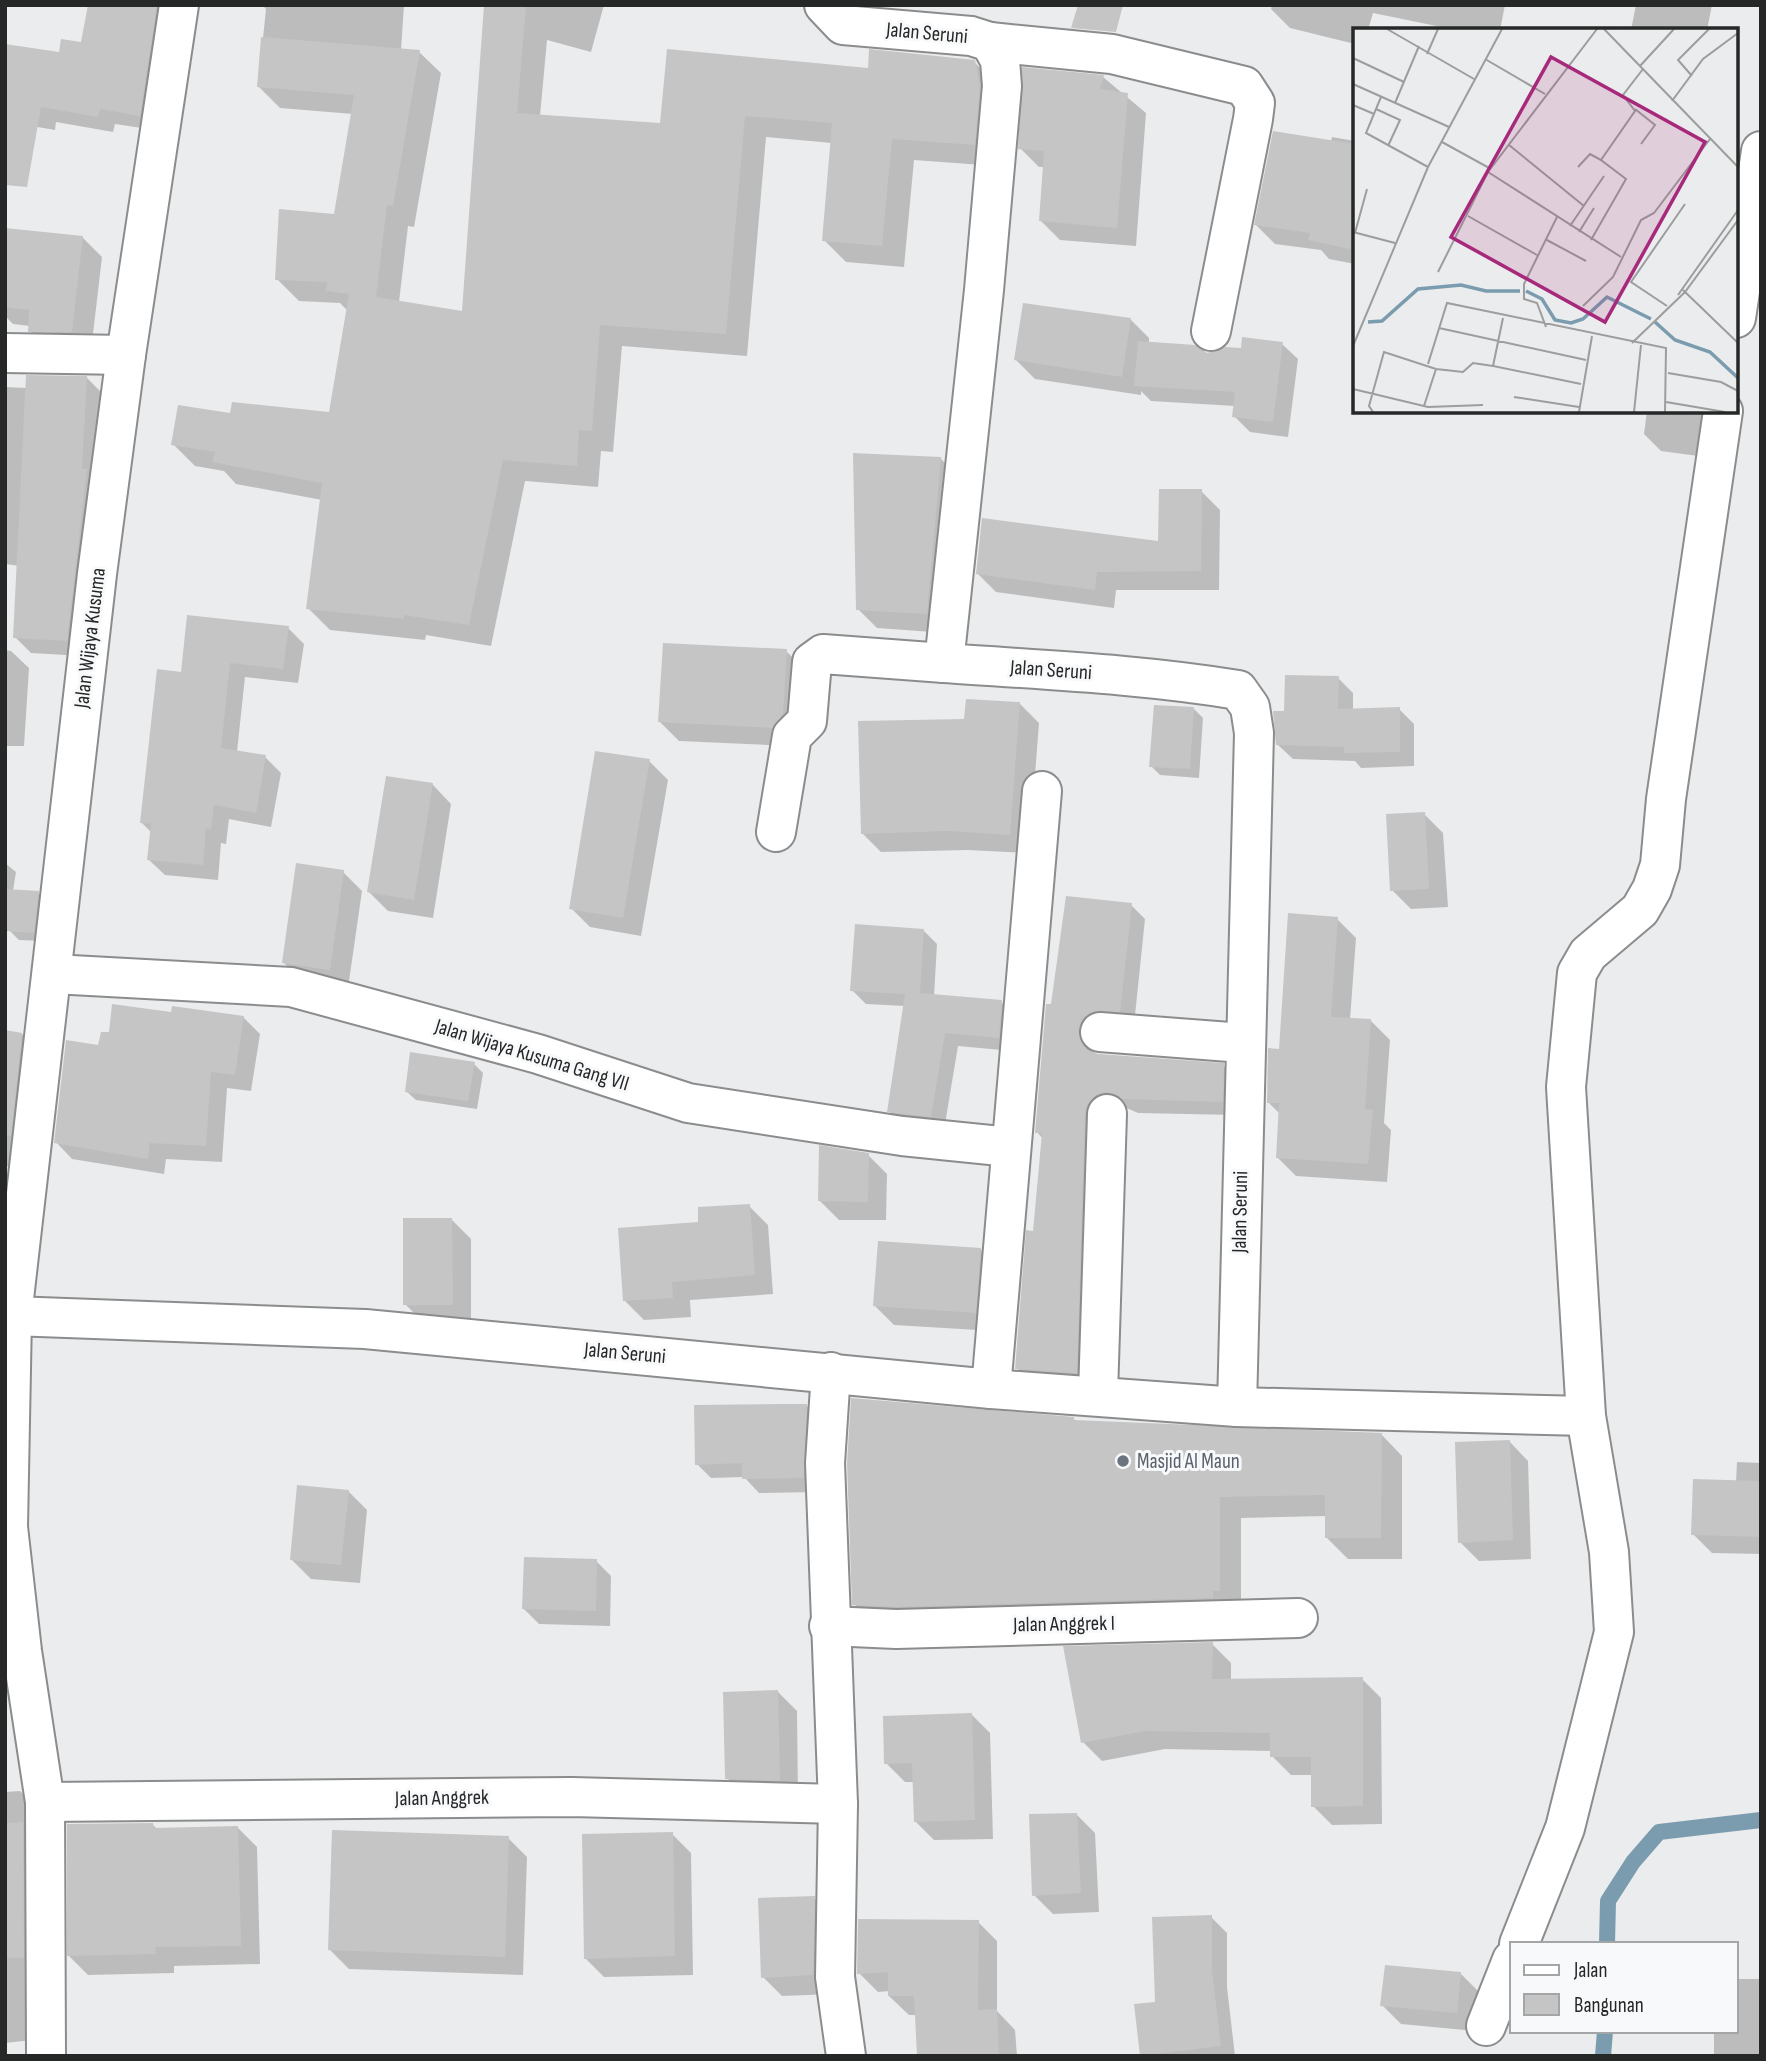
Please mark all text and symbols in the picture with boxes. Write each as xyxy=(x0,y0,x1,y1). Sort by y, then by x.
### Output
street label: Jalan Seruni xyxy=(884,17,969,49)
inset map xyxy=(1353,28,1738,413)
street label: Jalan Wijaya Kusuma xyxy=(69,566,111,711)
street label: Jalan Seruni xyxy=(1008,655,1093,685)
street label: Jalan Wijaya Kusuma Gang VII xyxy=(431,1013,632,1096)
street label: Jalan Seruni xyxy=(1227,1171,1253,1254)
street label: Jalan Seruni xyxy=(582,1337,667,1369)
place label: Masjid Al Maun xyxy=(1137,1449,1240,1474)
marker: Masjid Al Maun xyxy=(1115,1453,1131,1469)
street label: Jalan Anggrek I xyxy=(1012,1611,1115,1637)
street label: Jalan Anggrek xyxy=(394,1785,489,1811)
legend xyxy=(1510,1942,1738,2033)
text: Jalan xyxy=(1573,1958,1607,1983)
text: Bangunan xyxy=(1574,1993,1644,2018)

